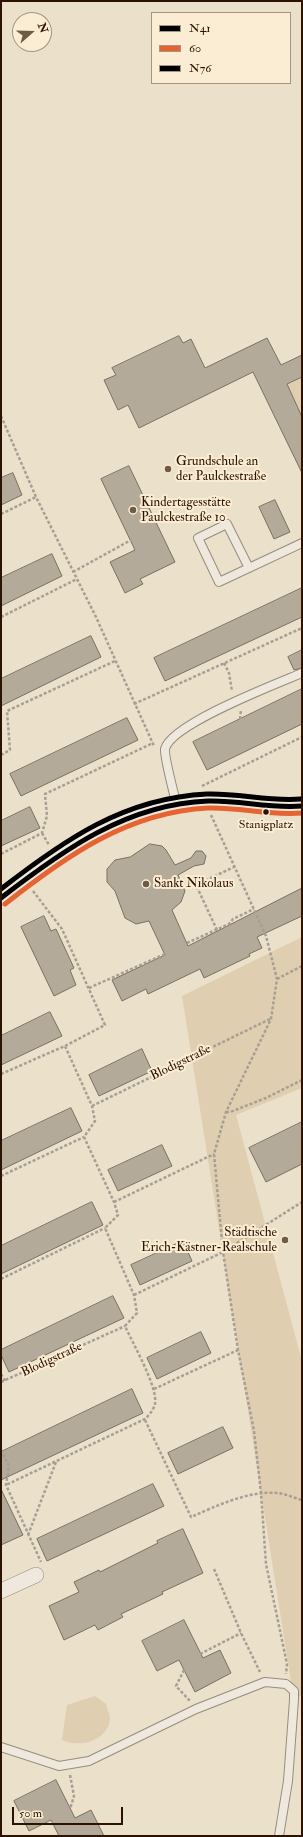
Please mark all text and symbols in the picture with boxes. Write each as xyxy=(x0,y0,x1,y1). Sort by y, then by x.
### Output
north arrow xyxy=(12,12,52,52)
legend xyxy=(151,12,291,84)
text: N xyxy=(35,21,51,35)
text: N41 xyxy=(189,21,211,36)
text: 60 xyxy=(189,41,201,56)
text: N76 xyxy=(189,61,211,76)
place label: Grundschule an der Paulckestraße xyxy=(176,454,266,485)
marker: Grundschule an der Paulckestraße xyxy=(163,464,173,474)
place label: Kindertagesstätte Paulckestraße 10 xyxy=(141,495,231,526)
marker: Kindertagesstätte Paulckestraße 10 xyxy=(128,505,138,515)
marker: Stanigplatz xyxy=(261,807,271,817)
place label: Stanigplatz xyxy=(239,818,293,832)
place label: Sankt Nikolaus xyxy=(154,876,233,892)
marker: Sankt Nikolaus xyxy=(141,879,151,889)
street label: Blodigstraße xyxy=(148,1042,214,1084)
place label: Städtische Erich-Kästner-Realschule xyxy=(141,1225,277,1256)
marker: Städtische Erich-Kästner-Realschule xyxy=(280,1235,290,1245)
street label: Blodigstraße xyxy=(19,1339,85,1381)
scale bar xyxy=(14,1799,125,1825)
text: 50 m xyxy=(19,1806,42,1821)

